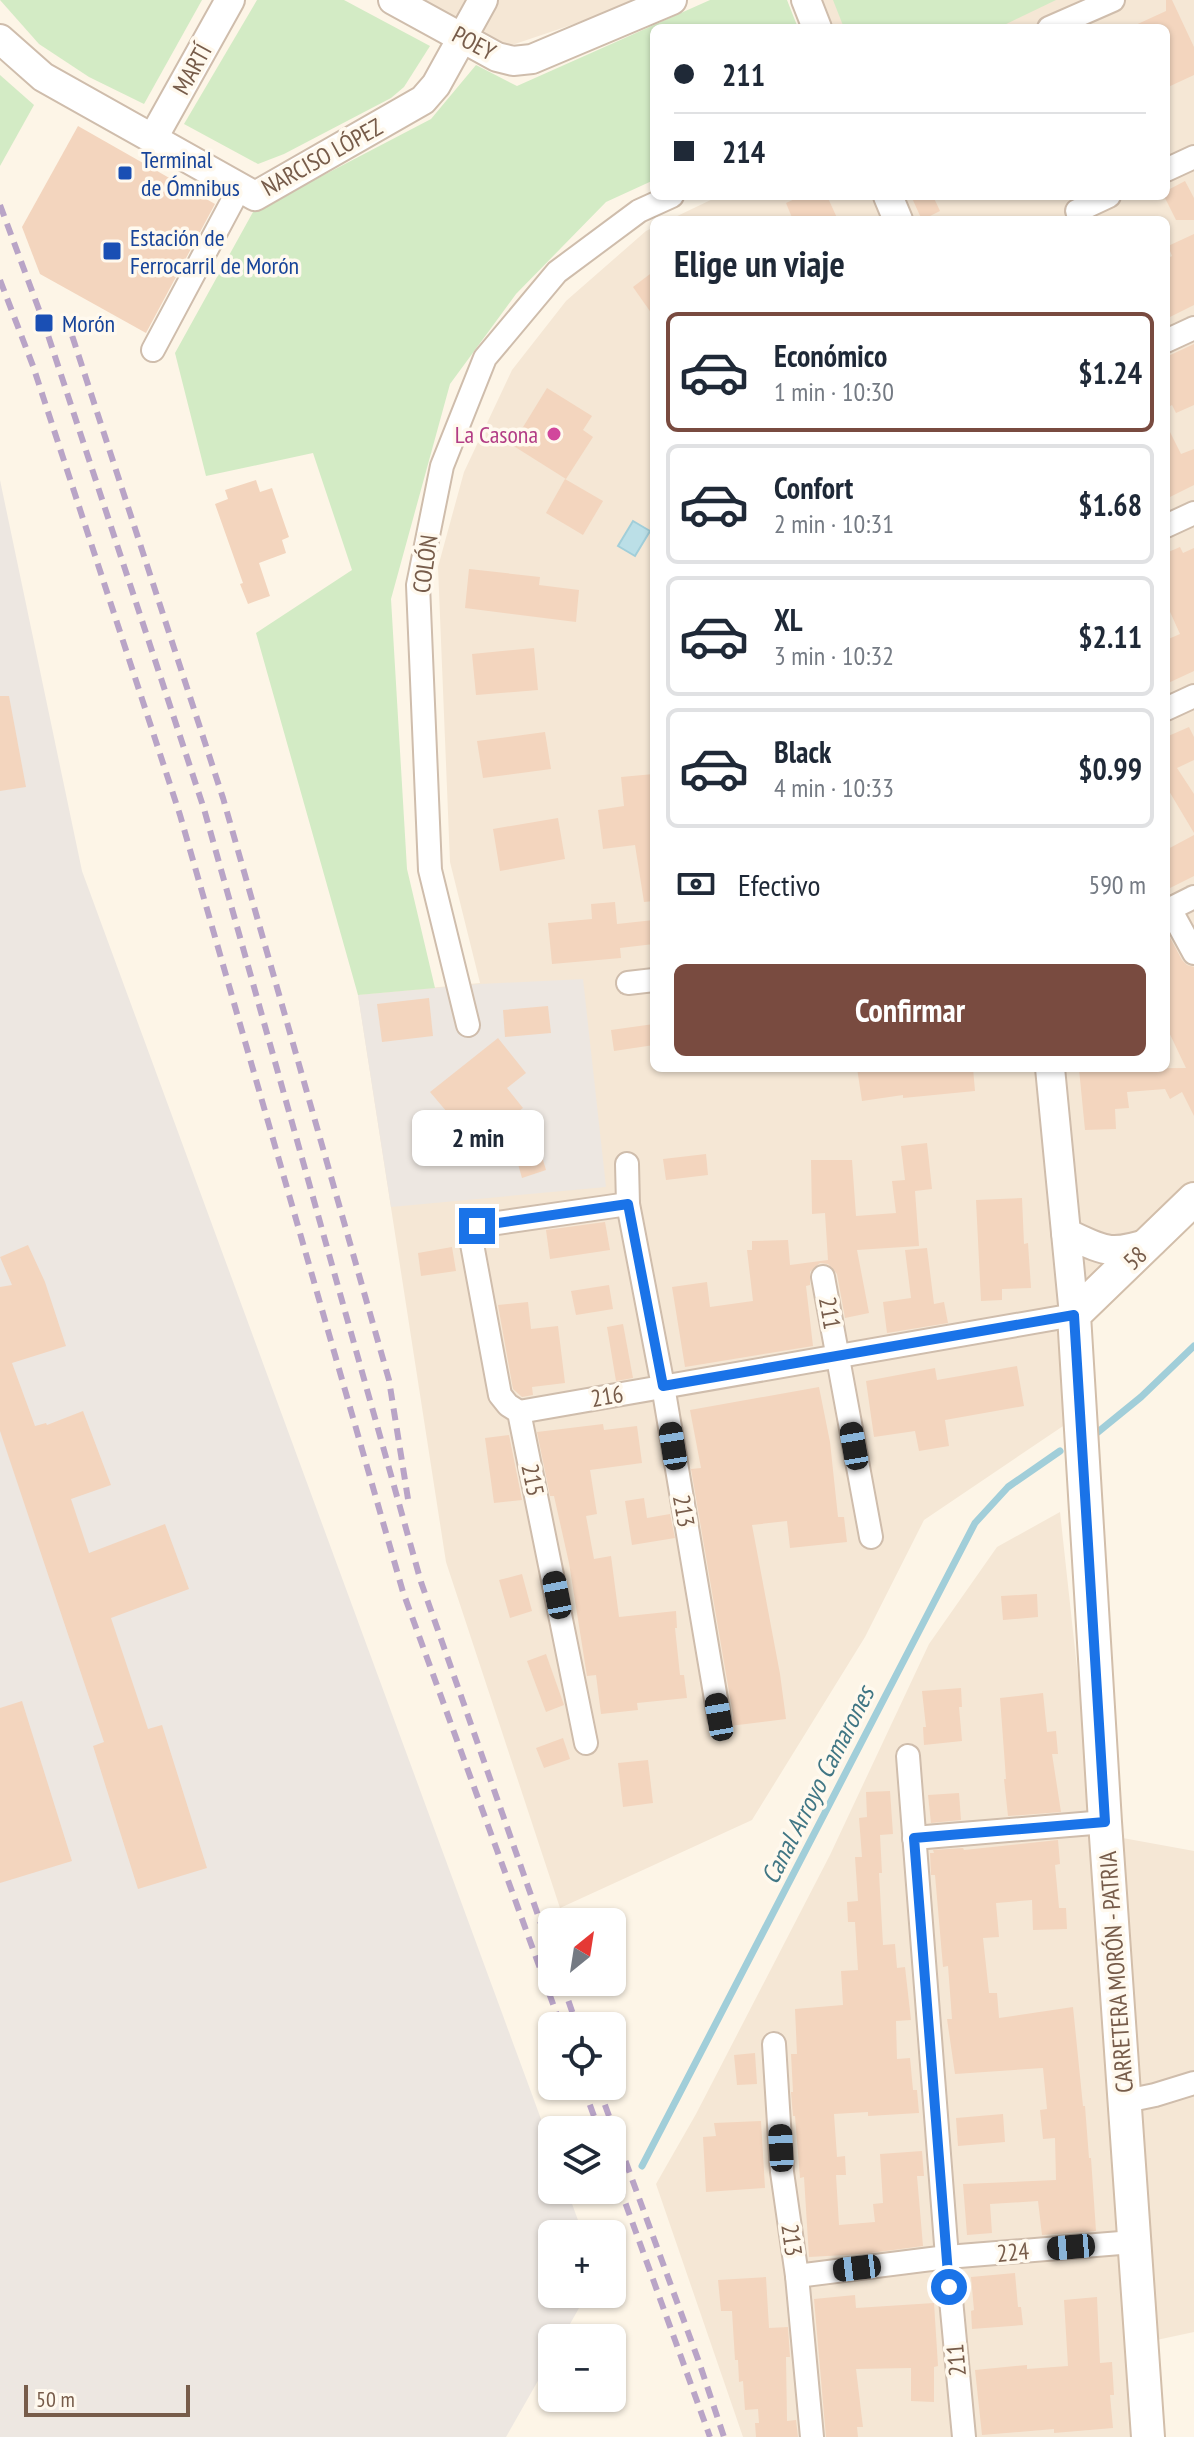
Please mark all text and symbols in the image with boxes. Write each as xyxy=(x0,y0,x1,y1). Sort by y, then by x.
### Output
street label: POEY xyxy=(447,19,501,67)
street label: MARTÍ xyxy=(166,38,219,100)
text: 211 xyxy=(722,55,765,94)
street label: NARCISO LÓPEZ xyxy=(256,111,388,203)
text: 214 xyxy=(722,132,765,171)
place label: Terminal de Ómnibus xyxy=(141,144,240,203)
marker: Terminal de Ómnibus xyxy=(116,164,134,182)
place label: Estación de Ferrocarril de Morón xyxy=(130,222,299,281)
marker: Estación de Ferrocarril de Morón xyxy=(101,240,123,262)
text: Elige un viaje xyxy=(674,240,845,287)
place label: Morón xyxy=(62,308,115,339)
marker: Morón xyxy=(33,312,55,334)
icon: car xyxy=(678,336,750,408)
text: Económico xyxy=(774,336,887,375)
text: $1.24 xyxy=(1078,353,1142,392)
text: 1 min · 10:30 xyxy=(774,375,894,408)
place label: La Casona xyxy=(455,419,538,450)
marker: La Casona xyxy=(545,425,563,443)
icon: car xyxy=(678,468,750,540)
text: Confort xyxy=(774,468,853,507)
text: $1.68 xyxy=(1078,485,1142,524)
text: 2 min · 10:31 xyxy=(774,507,894,540)
street label: COLÓN xyxy=(406,533,444,595)
icon: car xyxy=(678,600,750,672)
text: XL xyxy=(774,600,803,639)
text: $2.11 xyxy=(1078,617,1142,656)
text: 3 min · 10:32 xyxy=(774,639,894,672)
icon: car xyxy=(678,732,750,804)
text: Black xyxy=(774,732,831,771)
text: $0.99 xyxy=(1078,749,1142,788)
text: 4 min · 10:33 xyxy=(774,771,894,804)
icon: cash xyxy=(674,862,718,906)
text: Efectivo xyxy=(738,865,821,904)
text: 590 m xyxy=(1088,868,1146,901)
button: Confirmar xyxy=(674,964,1146,1056)
callout: 2 min xyxy=(411,1110,543,1166)
text: 2 min xyxy=(452,1121,504,1154)
route end xyxy=(459,1208,495,1244)
street label: 58 xyxy=(1117,1239,1153,1277)
street label: 211 xyxy=(812,1294,848,1332)
street label: 216 xyxy=(588,1378,626,1414)
car xyxy=(657,1420,689,1472)
car xyxy=(838,1420,870,1472)
street label: 215 xyxy=(514,1461,552,1499)
street label: 213 xyxy=(666,1492,702,1530)
car xyxy=(541,1569,573,1621)
water label: Canal Arroyo Camarones xyxy=(753,1679,882,1889)
car xyxy=(703,1691,735,1743)
street label: CARRETERA MORÓN - PATRIA xyxy=(1092,1849,1140,2094)
north arrow xyxy=(538,1908,626,1996)
map controls xyxy=(538,1908,626,2412)
button: locate xyxy=(538,2012,626,2100)
button: layers xyxy=(538,2116,626,2204)
car xyxy=(768,2123,794,2173)
button: + xyxy=(538,2220,626,2308)
street label: 213 xyxy=(774,2222,810,2258)
car xyxy=(1046,2233,1096,2261)
street label: 224 xyxy=(996,2235,1031,2269)
car xyxy=(832,2253,882,2283)
route start xyxy=(931,2269,967,2305)
button: − xyxy=(538,2324,626,2412)
street label: 211 xyxy=(939,2343,973,2377)
scale bar xyxy=(24,2381,190,2417)
text: 50 m xyxy=(36,2385,75,2413)

